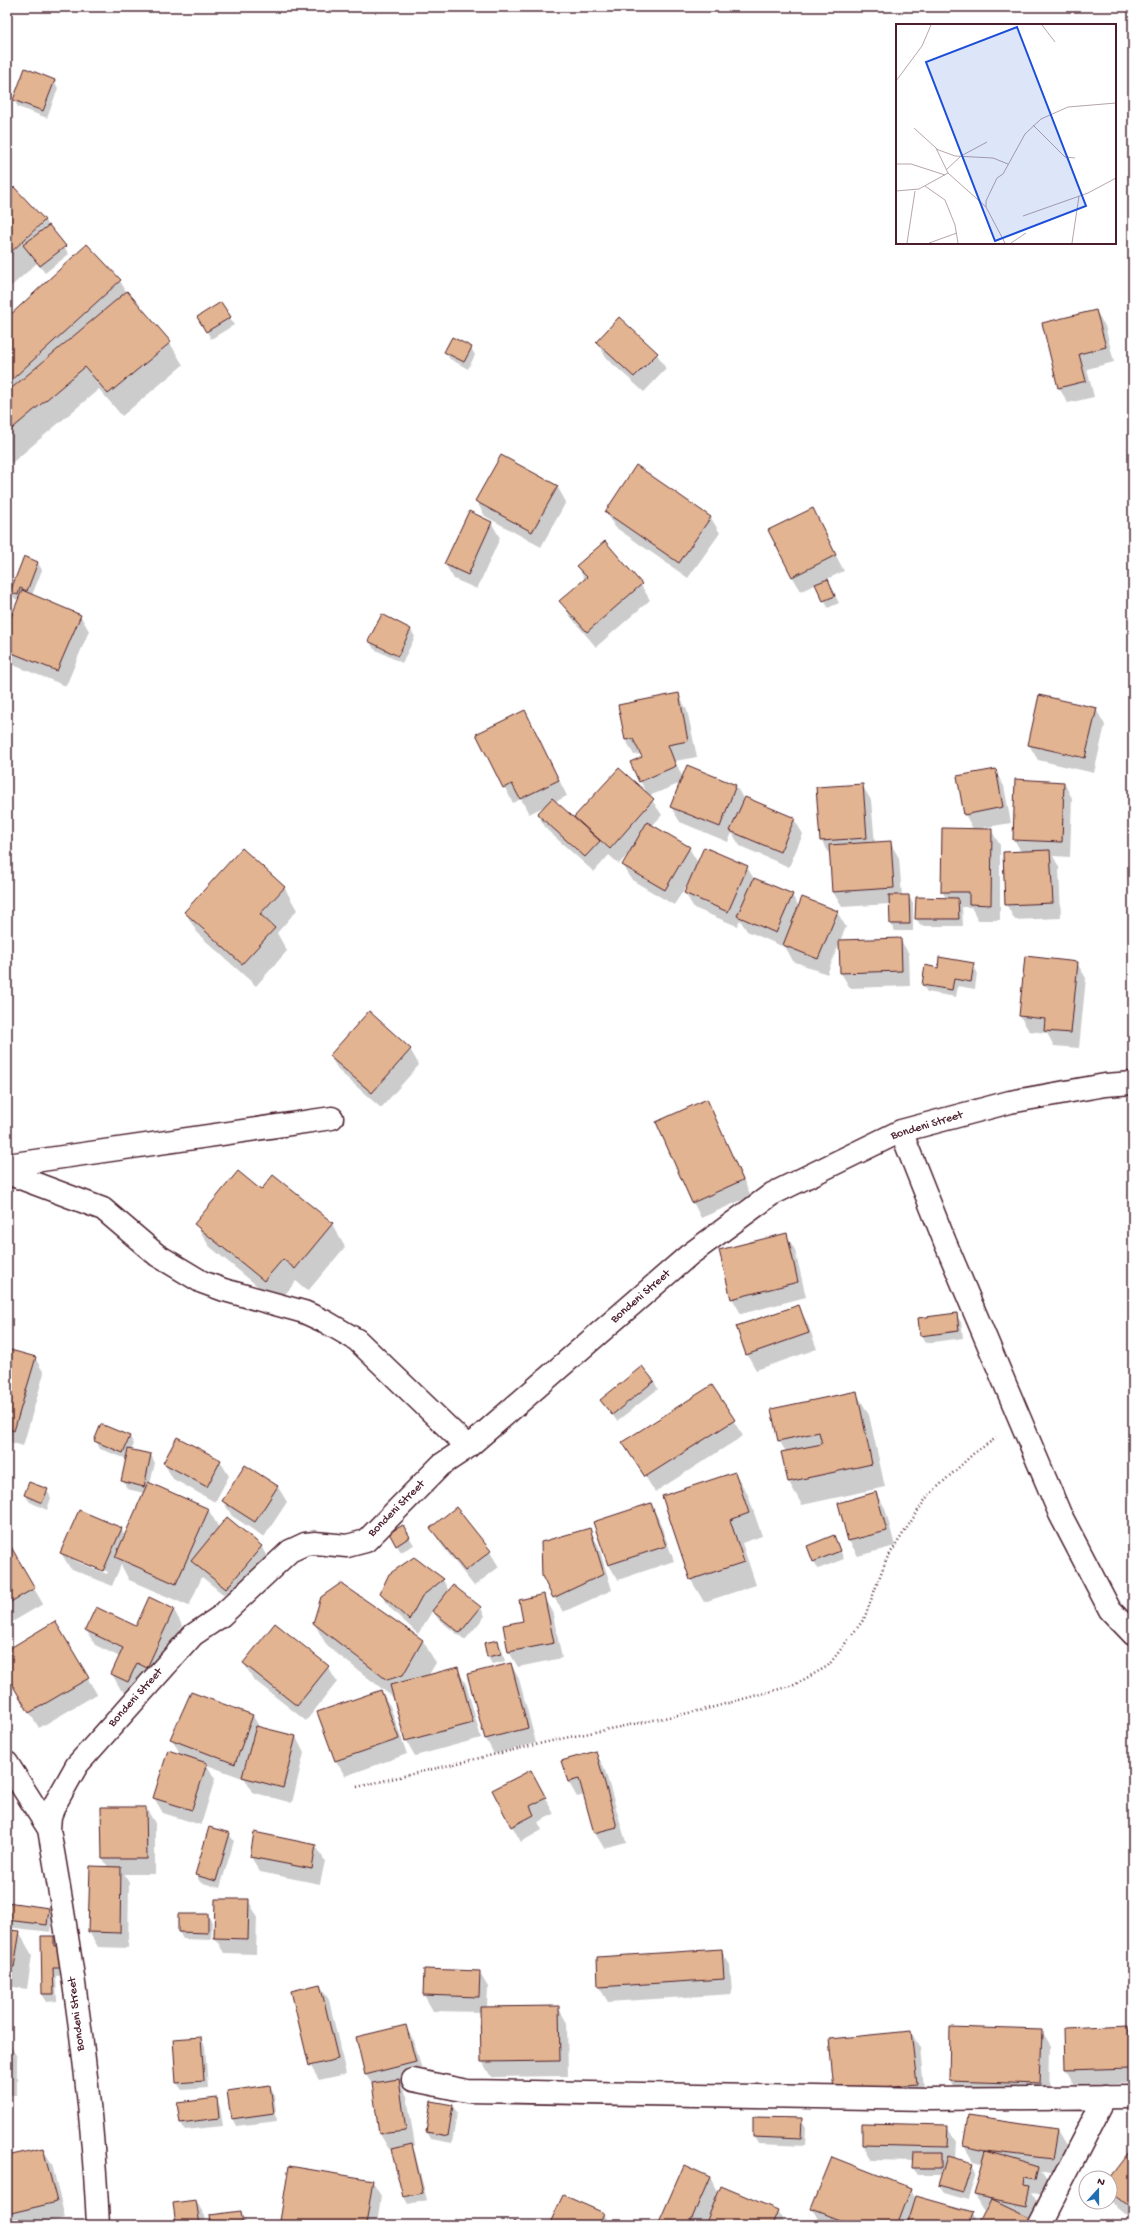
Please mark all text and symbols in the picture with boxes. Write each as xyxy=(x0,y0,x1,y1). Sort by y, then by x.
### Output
inset map xyxy=(896,24,1116,244)
street label: Bondeni Street xyxy=(888,1108,966,1144)
street label: Bondeni Street xyxy=(608,1267,675,1327)
street label: Bondeni Street xyxy=(365,1477,429,1541)
street label: Bondeni Street xyxy=(105,1665,167,1731)
street label: Bondeni Street xyxy=(65,1975,89,2053)
north arrow xyxy=(1078,2170,1118,2210)
text: N xyxy=(1095,2176,1106,2189)

